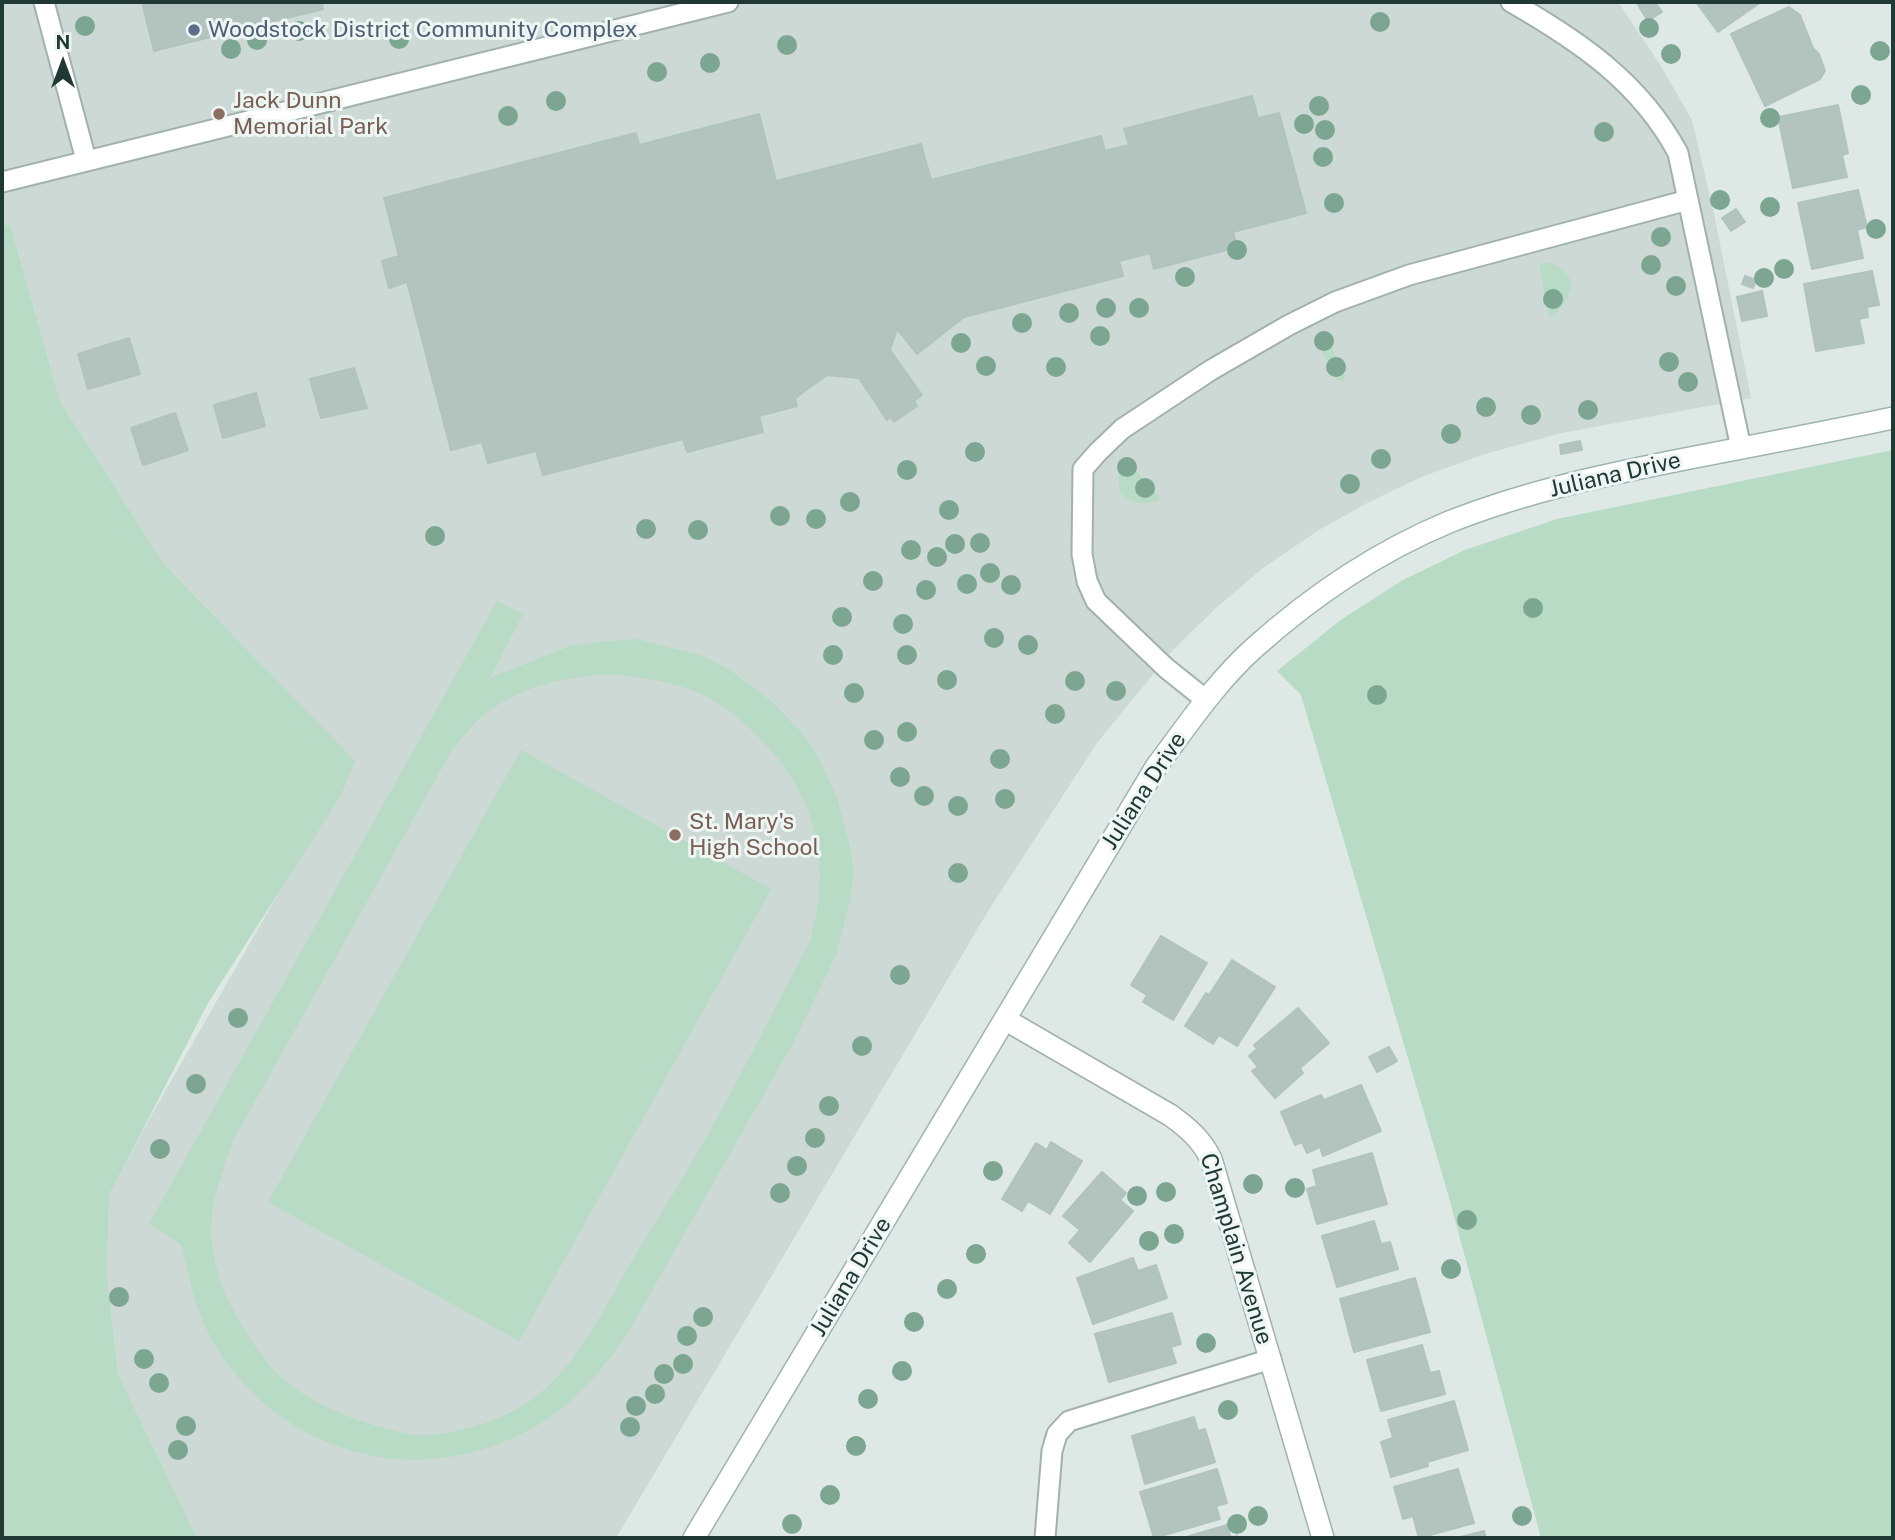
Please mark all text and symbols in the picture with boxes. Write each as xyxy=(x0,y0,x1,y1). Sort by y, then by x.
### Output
place label: Woodstock District Community Complex xyxy=(208,16,638,44)
marker: Woodstock District Community Complex xyxy=(186,22,202,38)
north arrow xyxy=(28,28,98,98)
text: N xyxy=(56,31,70,53)
place label: Jack Dunn Memorial Park xyxy=(233,87,388,141)
marker: Jack Dunn Memorial Park xyxy=(211,106,227,122)
street label: Juliana Drive xyxy=(1546,446,1684,504)
street label: Juliana Drive xyxy=(1096,727,1192,855)
place label: St. Mary's High School xyxy=(689,808,819,862)
marker: St. Mary's High School xyxy=(667,827,683,843)
street label: Champlain Avenue xyxy=(1194,1150,1278,1348)
street label: Juliana Drive xyxy=(805,1212,897,1342)

